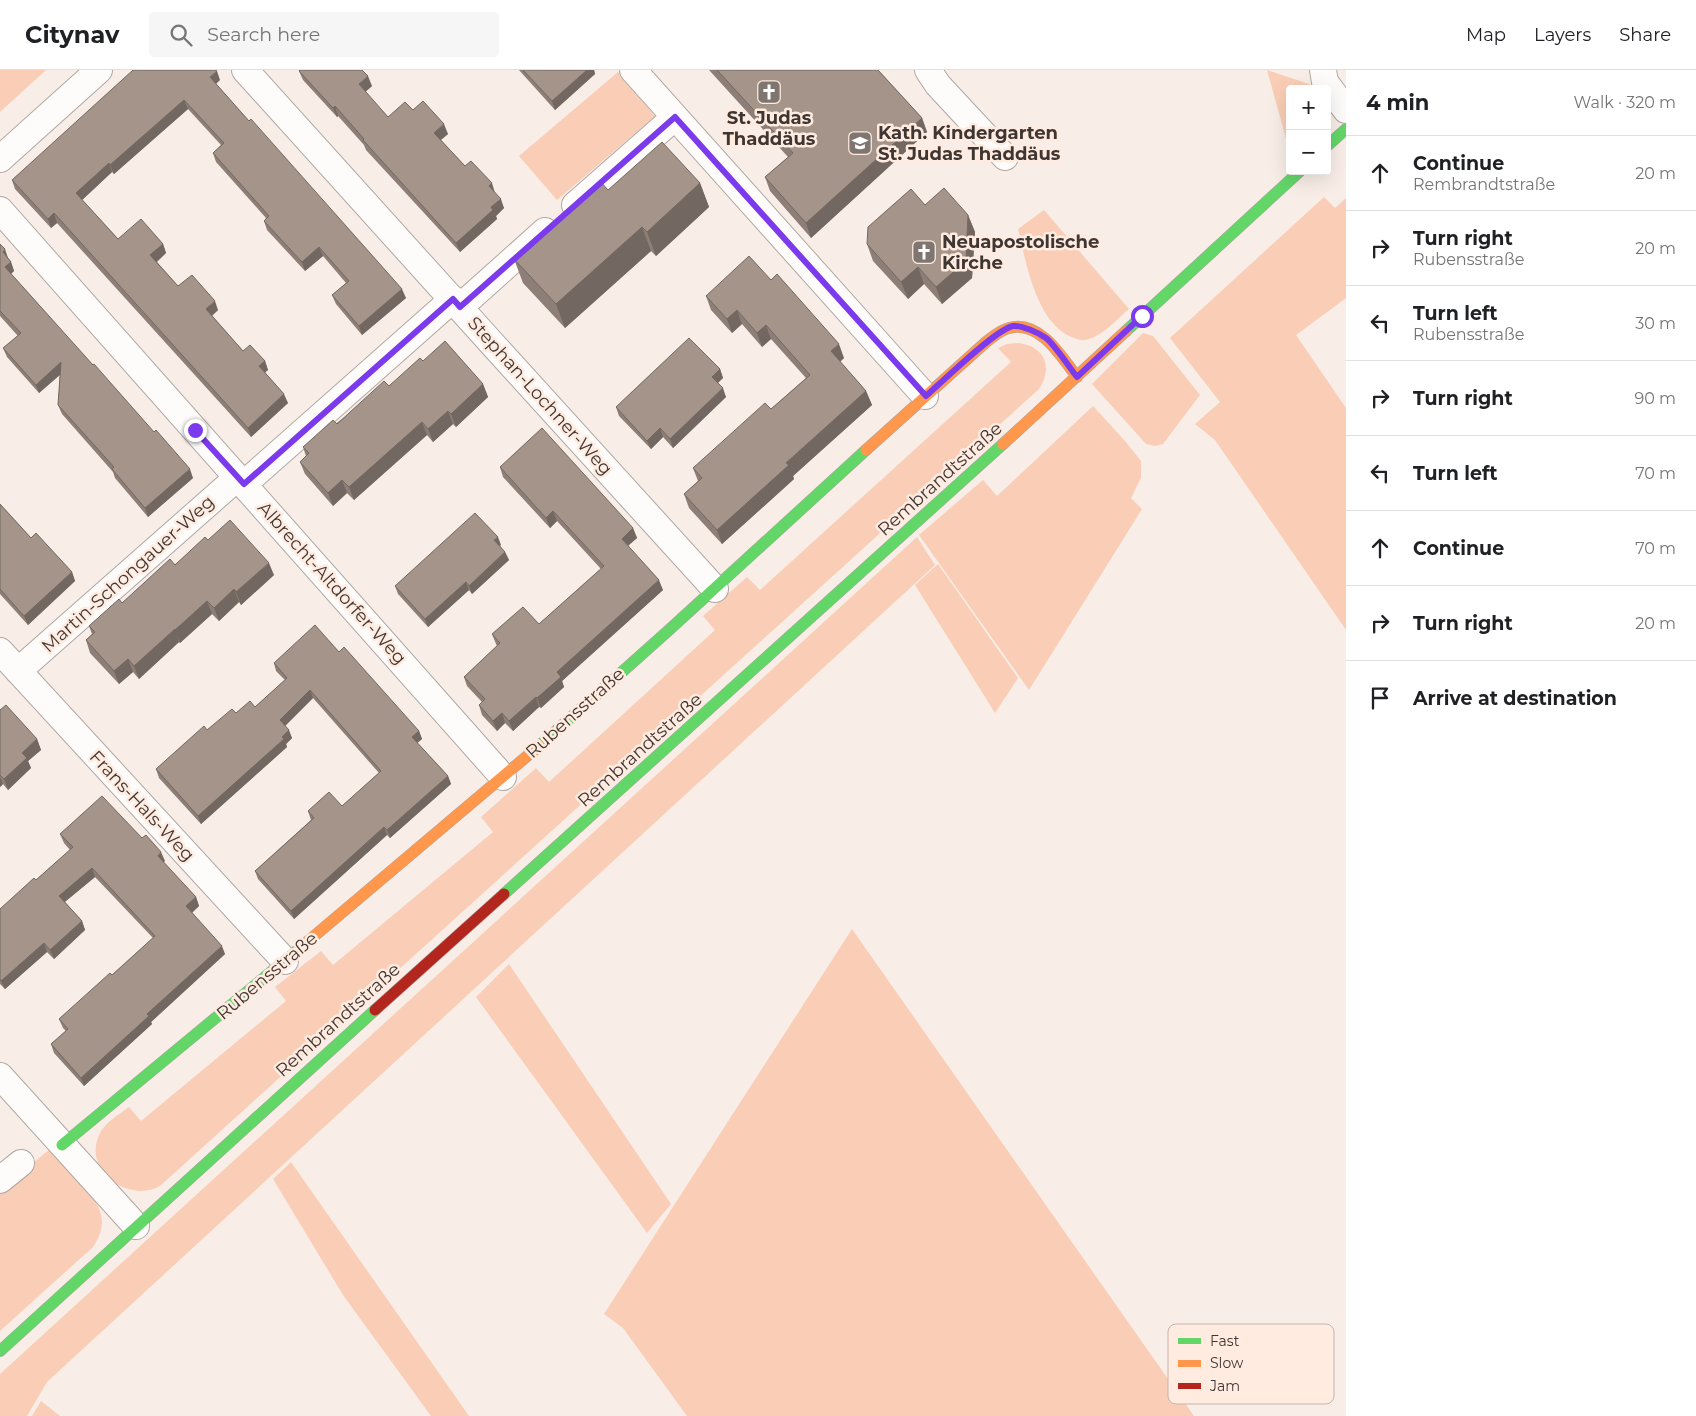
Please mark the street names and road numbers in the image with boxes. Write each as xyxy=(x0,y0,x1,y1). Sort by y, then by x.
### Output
street label: Stephan-Lochner-Weg xyxy=(463,312,617,480)
street label: Rembrandtstraße xyxy=(873,417,1007,541)
street label: Martin-Schongauer-Weg xyxy=(37,491,219,657)
street label: Albrecht-Altdorfer-Weg xyxy=(253,497,411,669)
street label: Rubensstraße xyxy=(521,663,629,763)
street label: Rembrandtstraße xyxy=(573,688,707,812)
street label: Frans-Hals-Weg xyxy=(85,746,199,866)
street label: Rubensstraße xyxy=(212,927,322,1025)
street label: Rembrandtstraße xyxy=(271,958,405,1082)

